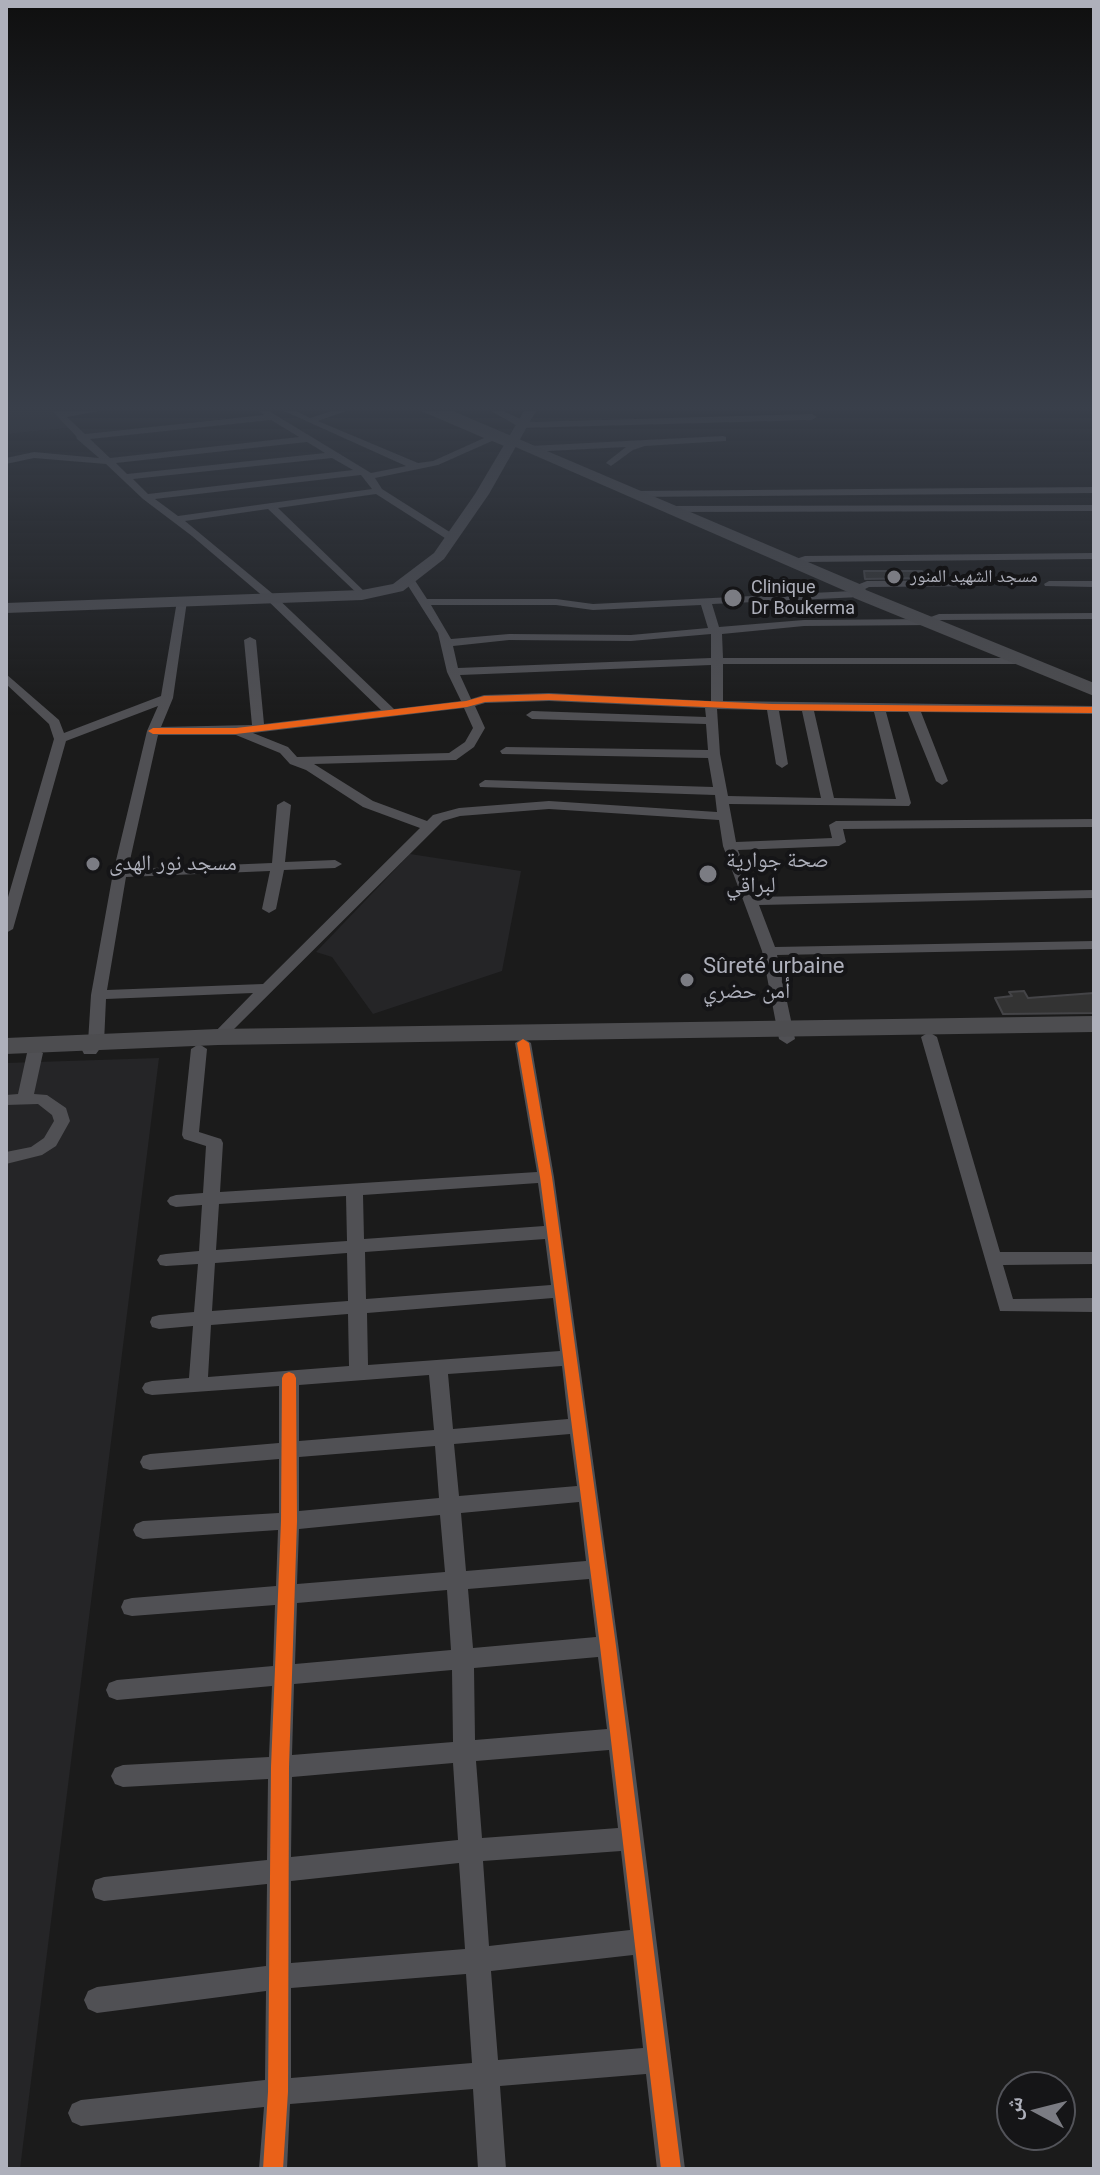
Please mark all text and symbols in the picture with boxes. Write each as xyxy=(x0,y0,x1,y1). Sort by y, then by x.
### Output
place label: مسجد الشهيد المنور xyxy=(910,566,1038,588)
marker: مسجد الشهيد المنور xyxy=(885,568,903,586)
place label: Clinique Dr Boukerma xyxy=(751,577,855,620)
marker: Clinique Dr Boukerma xyxy=(722,587,744,609)
place label: صحة جوارية لبراقي xyxy=(726,848,829,900)
place label: مسجد نور الهدى xyxy=(109,851,237,877)
marker: مسجد نور الهدى xyxy=(84,855,102,873)
marker: صحة جوارية لبراقي xyxy=(697,863,719,885)
place label: Sûreté urbaine أمن حضري xyxy=(703,954,844,1006)
marker: Sûreté urbaine أمن حضري xyxy=(678,971,696,989)
north arrow xyxy=(996,2071,1076,2151)
text: ش xyxy=(1000,2095,1027,2121)

